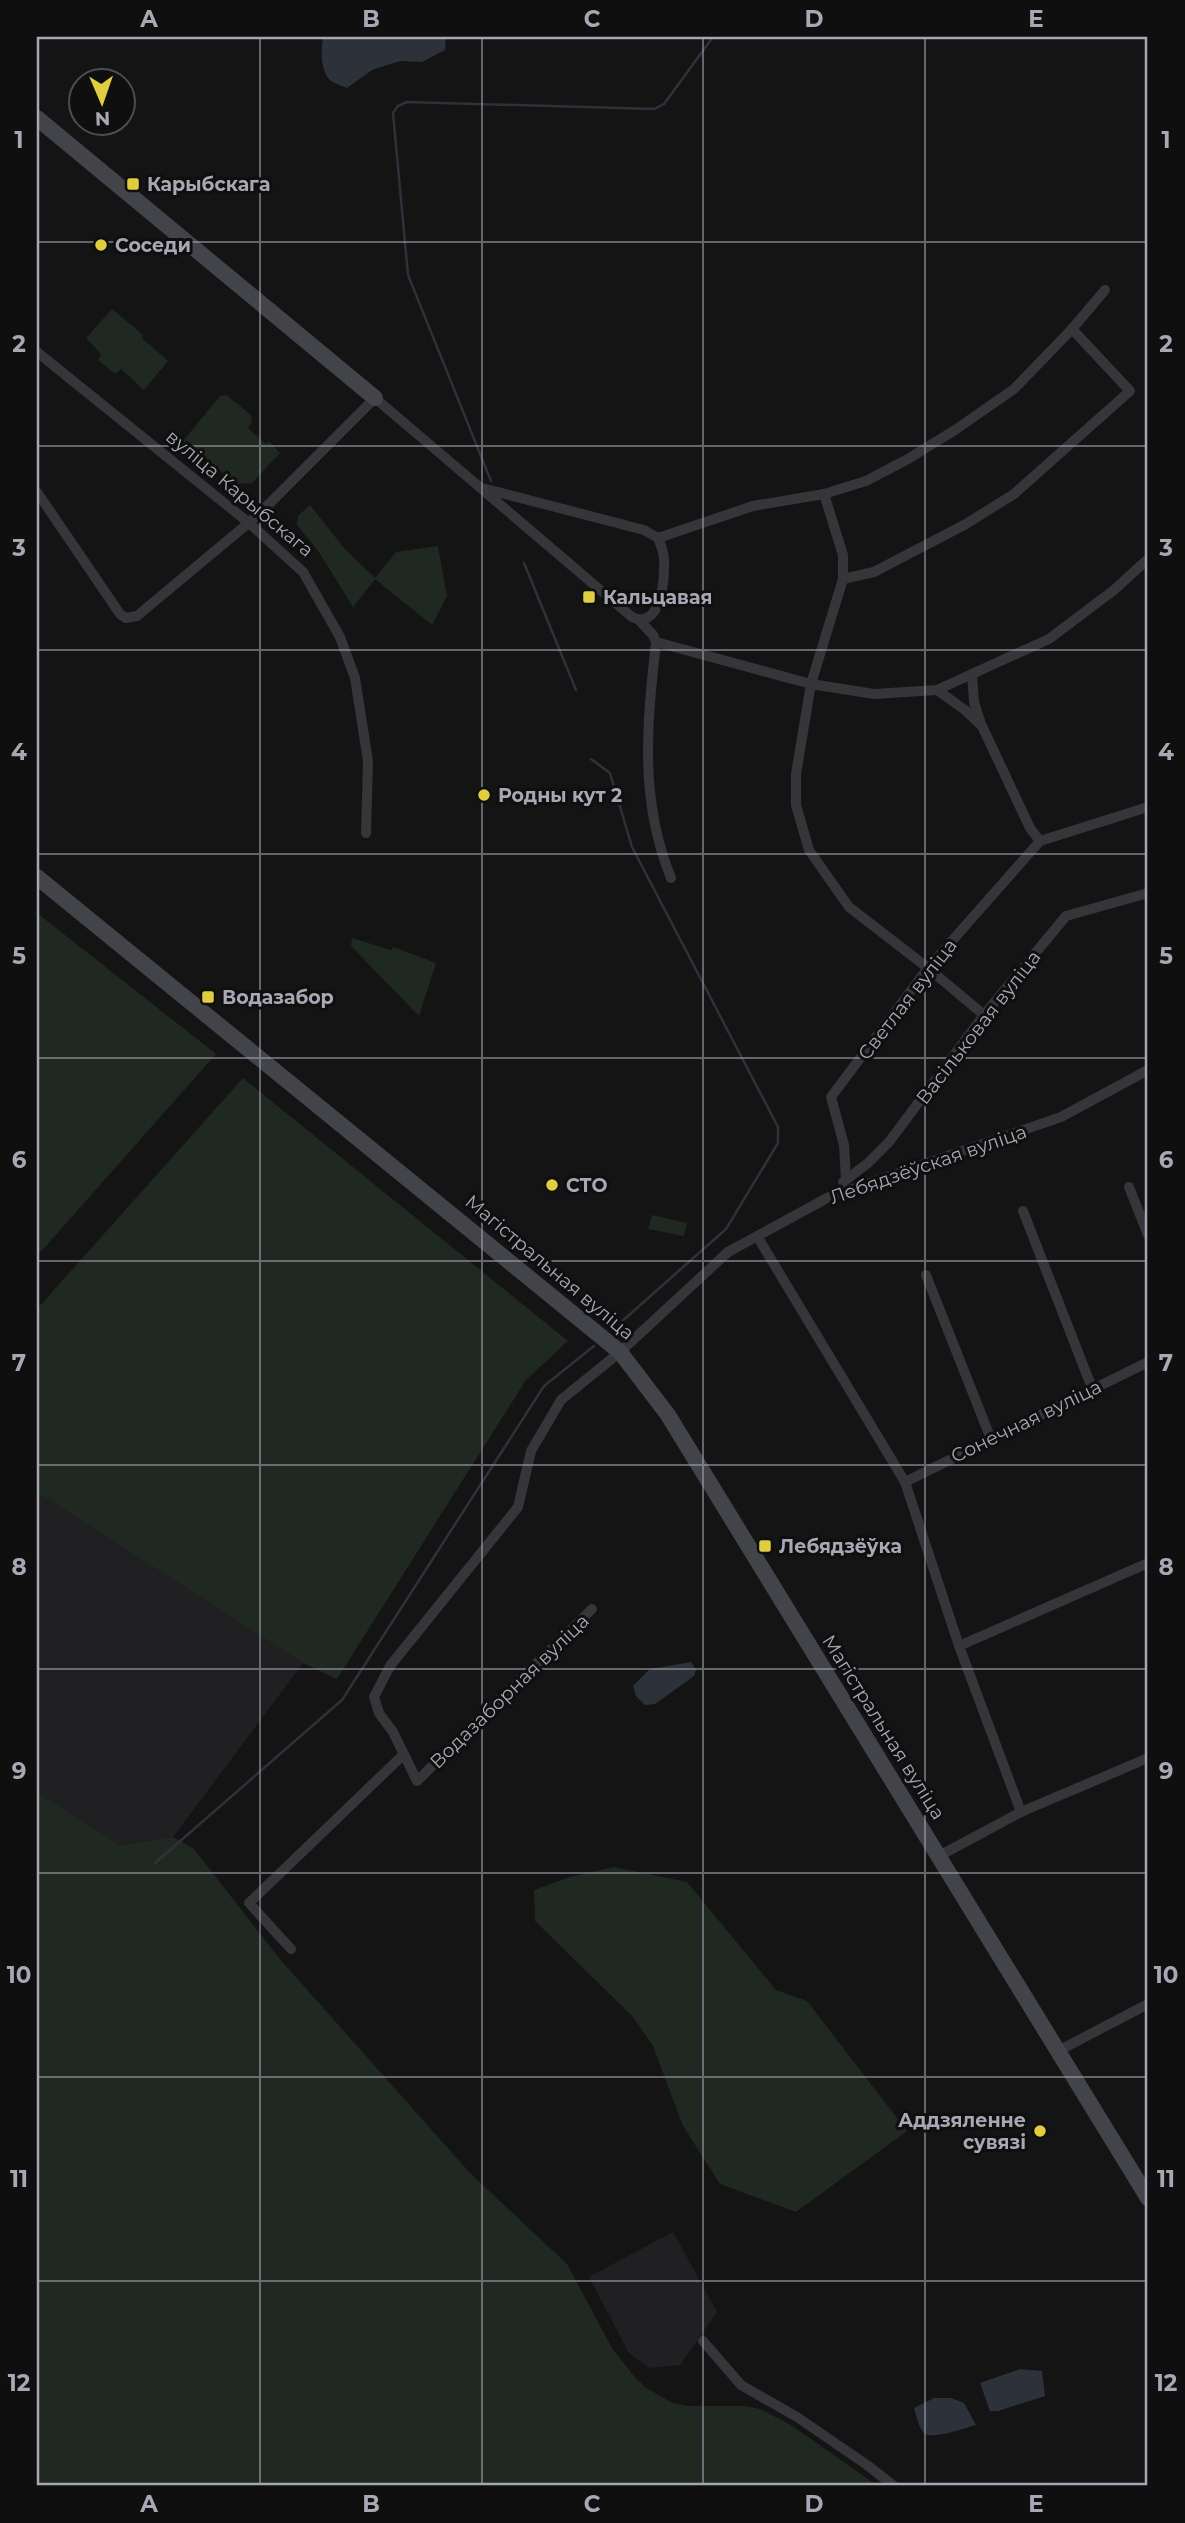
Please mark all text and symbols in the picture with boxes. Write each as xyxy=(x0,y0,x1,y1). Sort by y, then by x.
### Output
text: A xyxy=(139,5,158,33)
text: B xyxy=(362,5,380,33)
text: C xyxy=(584,5,601,33)
text: D xyxy=(805,5,824,33)
text: E xyxy=(1028,5,1044,33)
north arrow xyxy=(66,66,136,136)
text: N xyxy=(94,107,111,130)
text: 1 xyxy=(14,126,24,154)
text: 1 xyxy=(1161,126,1171,154)
place label: Карыбскага xyxy=(147,173,270,196)
marker: Карыбскага xyxy=(125,176,141,192)
place label: Соседи xyxy=(115,234,191,257)
marker: Соседи xyxy=(93,237,109,253)
text: 2 xyxy=(12,330,26,358)
text: 2 xyxy=(1159,330,1173,358)
street label: вуліца Карыбскага xyxy=(161,425,318,562)
text: 3 xyxy=(11,534,26,562)
text: 3 xyxy=(1158,534,1173,562)
place label: Кальцавая xyxy=(603,586,712,609)
marker: Кальцавая xyxy=(581,589,597,605)
text: 4 xyxy=(11,738,27,766)
text: 4 xyxy=(1158,738,1174,766)
place label: Родны кут 2 xyxy=(498,784,622,807)
marker: Родны кут 2 xyxy=(476,787,492,803)
street label: Светлая вуліца xyxy=(853,934,962,1064)
text: 5 xyxy=(12,942,26,970)
text: 5 xyxy=(1159,942,1173,970)
street label: Васільковая вуліца xyxy=(911,946,1046,1109)
place label: Водазабор xyxy=(222,986,334,1009)
marker: Водазабор xyxy=(200,989,216,1005)
street label: Лебядзёўская вуліца xyxy=(827,1120,1030,1209)
text: 6 xyxy=(12,1146,27,1174)
text: 6 xyxy=(1159,1146,1174,1174)
place label: СТО xyxy=(566,1174,607,1197)
marker: СТО xyxy=(544,1177,560,1193)
street label: Магістральная вуліца xyxy=(461,1190,639,1345)
text: 7 xyxy=(12,1349,26,1377)
text: 7 xyxy=(1159,1349,1173,1377)
street label: Сонечная вуліца xyxy=(947,1375,1105,1468)
place label: Лебядзёўка xyxy=(779,1535,902,1558)
marker: Лебядзёўка xyxy=(757,1538,773,1554)
text: 8 xyxy=(11,1553,27,1581)
text: 8 xyxy=(1158,1553,1174,1581)
street label: Водазаборная вуліца xyxy=(425,1609,594,1773)
street label: Магістральная вуліца xyxy=(817,1631,950,1824)
text: 9 xyxy=(12,1757,26,1785)
text: 9 xyxy=(1159,1757,1173,1785)
text: 10 xyxy=(7,1961,31,1989)
text: 10 xyxy=(1154,1961,1178,1989)
place label: Аддзяленне сувязі xyxy=(898,2109,1026,2154)
marker: Аддзяленне сувязі xyxy=(1032,2123,1048,2139)
text: 11 xyxy=(10,2165,28,2193)
text: 11 xyxy=(1157,2165,1175,2193)
text: 12 xyxy=(8,2369,30,2397)
text: 12 xyxy=(1155,2369,1177,2397)
text: A xyxy=(139,2490,158,2518)
text: B xyxy=(362,2490,380,2518)
text: C xyxy=(584,2490,601,2518)
text: D xyxy=(805,2490,824,2518)
text: E xyxy=(1028,2490,1044,2518)

